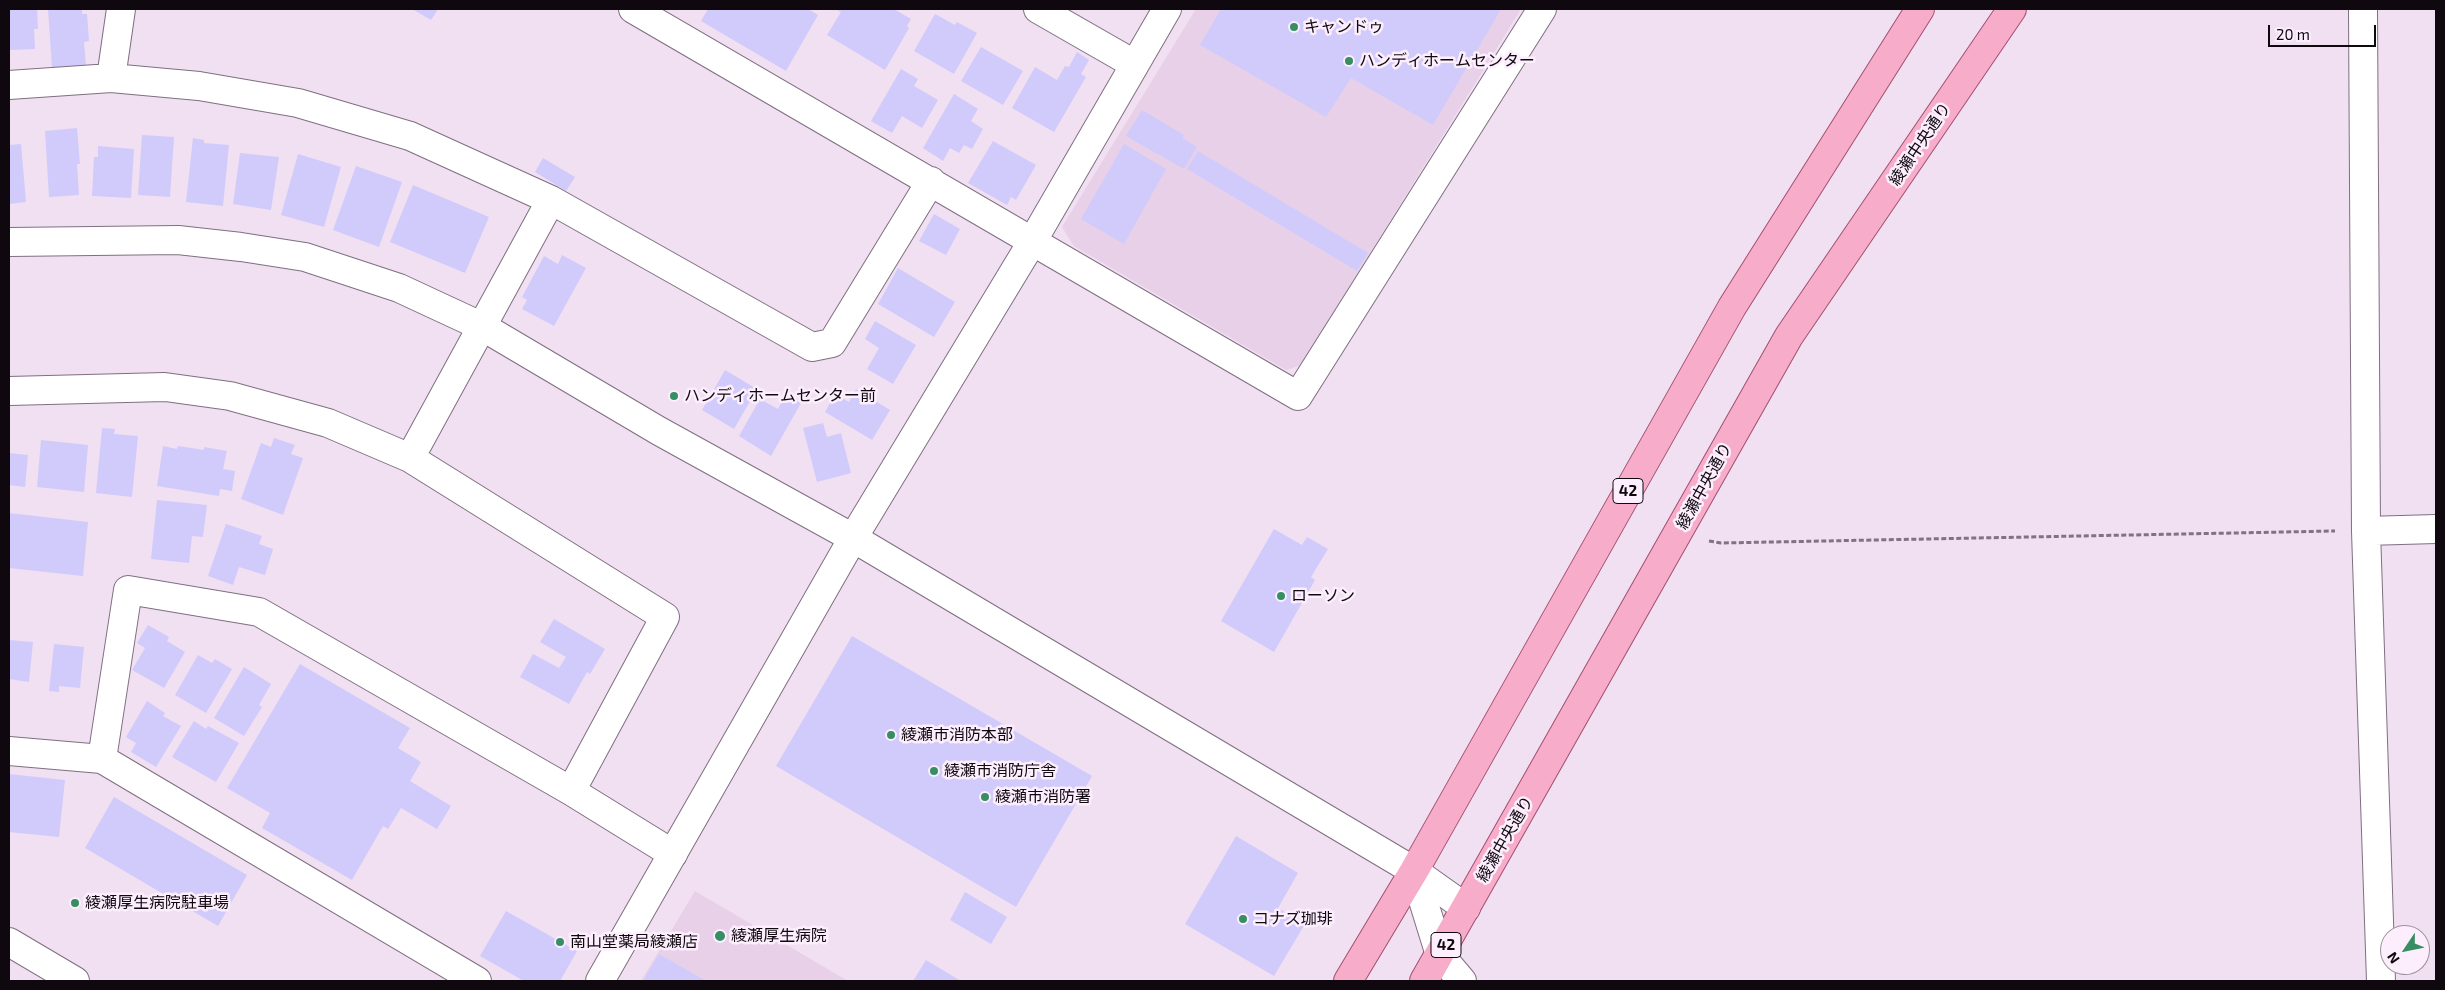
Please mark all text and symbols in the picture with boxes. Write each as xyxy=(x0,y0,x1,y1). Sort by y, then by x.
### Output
scale bar xyxy=(2270,15,2378,47)
place label: キャンドゥ xyxy=(1304,17,1384,37)
marker: キャンドゥ xyxy=(1288,21,1300,33)
text: 20 m xyxy=(2276,25,2310,43)
place label: ハンディホームセンター xyxy=(1359,51,1535,71)
marker: ハンディホームセンター xyxy=(1343,55,1355,67)
street label: 綾瀬中央通り xyxy=(1885,99,1955,189)
place label: ハンディホームセンター前 xyxy=(684,386,876,406)
marker: ハンディホームセンター前 xyxy=(668,390,680,402)
street label: 綾瀬中央通り xyxy=(1672,439,1736,533)
road number: 42 xyxy=(1613,478,1643,504)
place label: ローソン xyxy=(1291,586,1355,606)
marker: ローソン xyxy=(1275,590,1287,602)
place label: 綾瀬市消防本部 xyxy=(901,725,1013,745)
marker: 綾瀬市消防本部 xyxy=(885,729,897,741)
place label: 綾瀬市消防庁舎 xyxy=(944,761,1056,781)
marker: 綾瀬市消防庁舎 xyxy=(928,765,940,777)
place label: 綾瀬市消防署 xyxy=(995,787,1091,807)
marker: 綾瀬市消防署 xyxy=(979,791,991,803)
street label: 綾瀬中央通り xyxy=(1473,793,1537,885)
place label: 綾瀬厚生病院駐車場 xyxy=(85,893,229,913)
marker: 綾瀬厚生病院駐車場 xyxy=(69,897,81,909)
place label: コナズ珈琲 xyxy=(1253,909,1333,929)
marker: コナズ珈琲 xyxy=(1237,913,1249,925)
north arrow xyxy=(2380,925,2430,975)
place label: 綾瀬厚生病院 xyxy=(731,926,827,946)
marker: 綾瀬厚生病院 xyxy=(713,929,727,943)
place label: 南山堂薬局綾瀬店 xyxy=(570,932,698,952)
road number: 42 xyxy=(1431,932,1461,958)
marker: 南山堂薬局綾瀬店 xyxy=(554,936,566,948)
text: N xyxy=(2383,949,2403,967)

